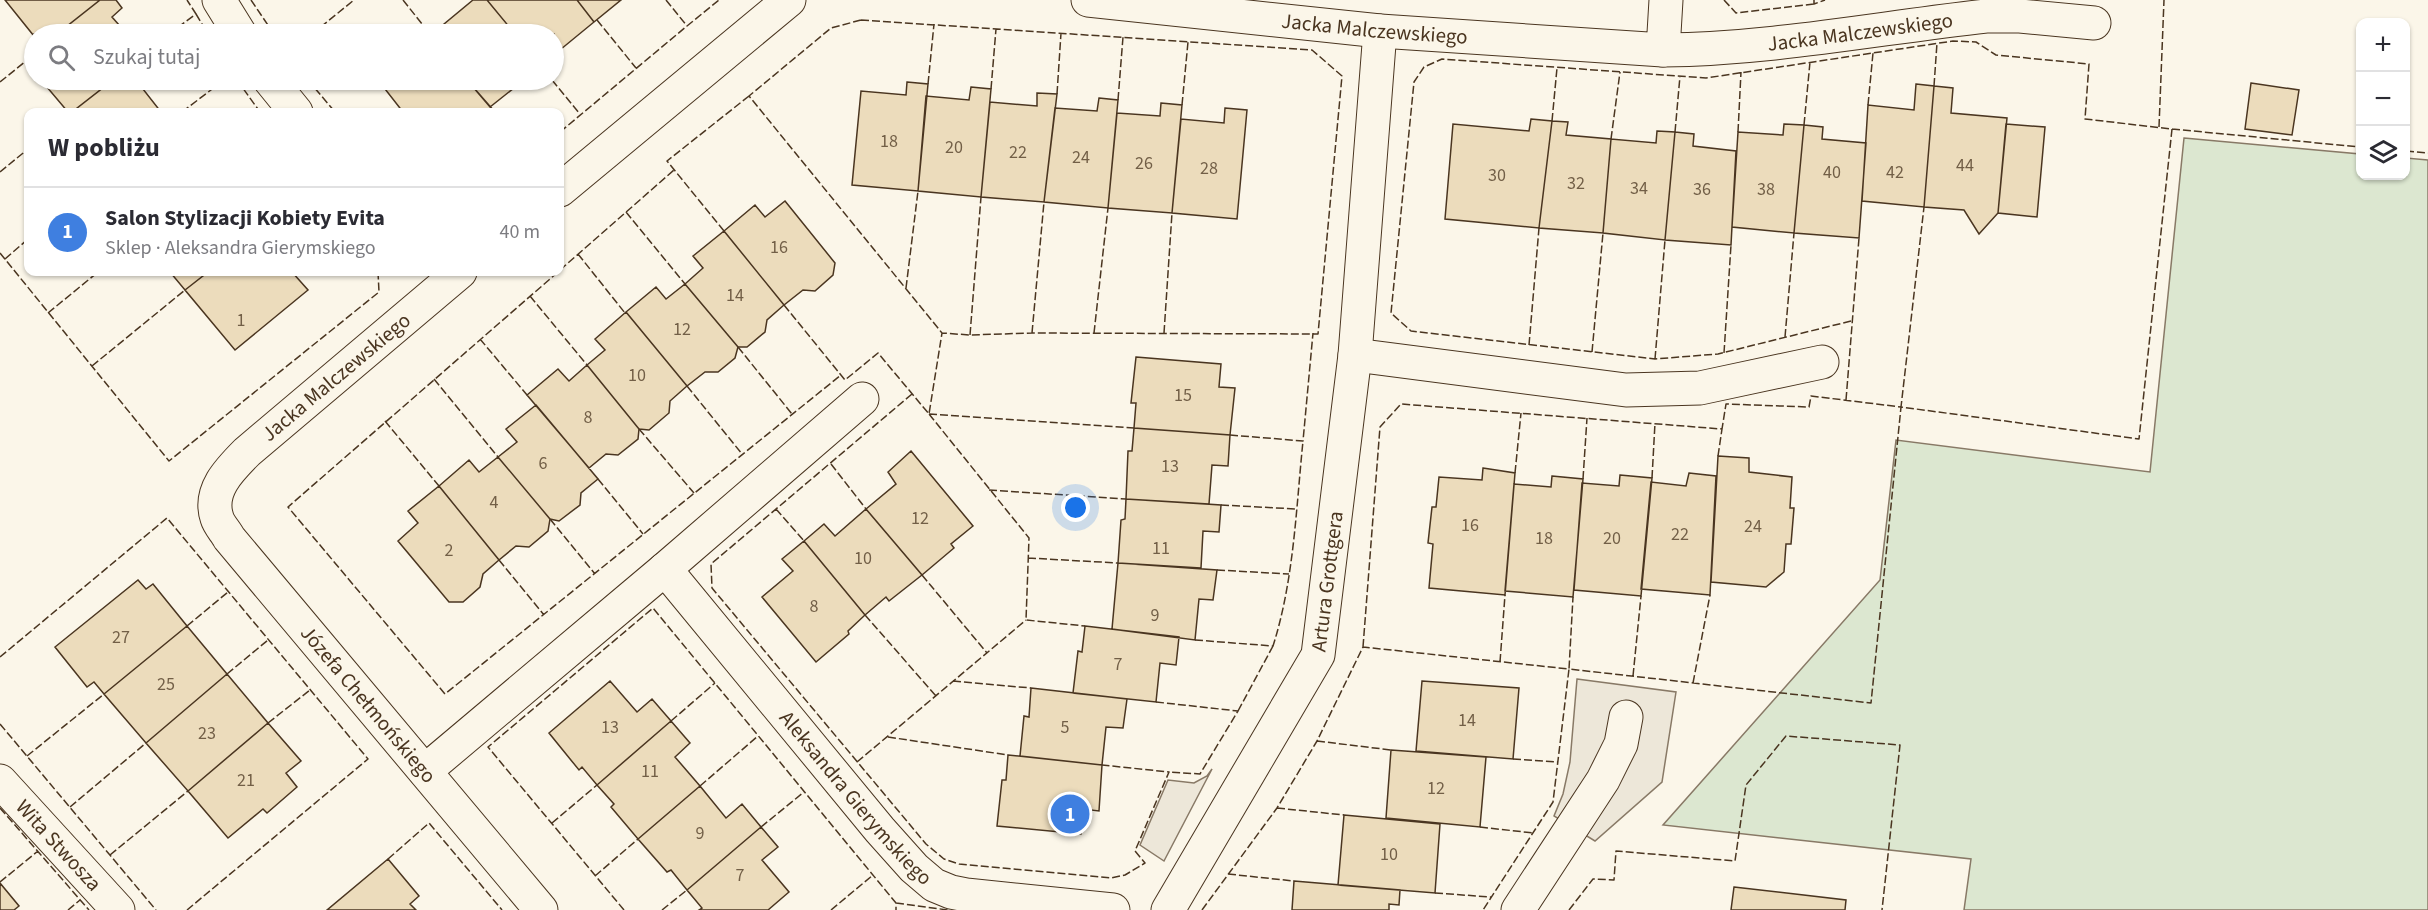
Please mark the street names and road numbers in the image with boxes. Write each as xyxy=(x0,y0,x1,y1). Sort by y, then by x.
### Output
street label: Jacka Malczewskiego xyxy=(1766,5,1954,59)
street label: Jacka Malczewskiego xyxy=(1280,6,1469,52)
street label: Jacka Malczewskiego xyxy=(255,306,417,448)
street label: Artura Grottgera xyxy=(1304,509,1351,654)
street label: Józefa Chełmońskiego xyxy=(293,619,443,790)
street label: Aleksandra Gierymskiego xyxy=(772,704,939,892)
street label: Wita Stwosza xyxy=(9,793,109,898)

